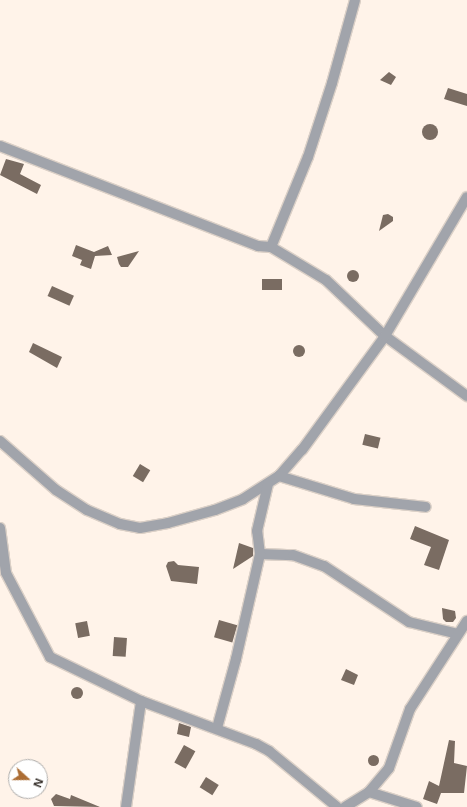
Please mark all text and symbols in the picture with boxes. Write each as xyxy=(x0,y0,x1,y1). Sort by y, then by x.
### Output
north arrow xyxy=(8,759,48,799)
text: N xyxy=(30,776,47,790)

